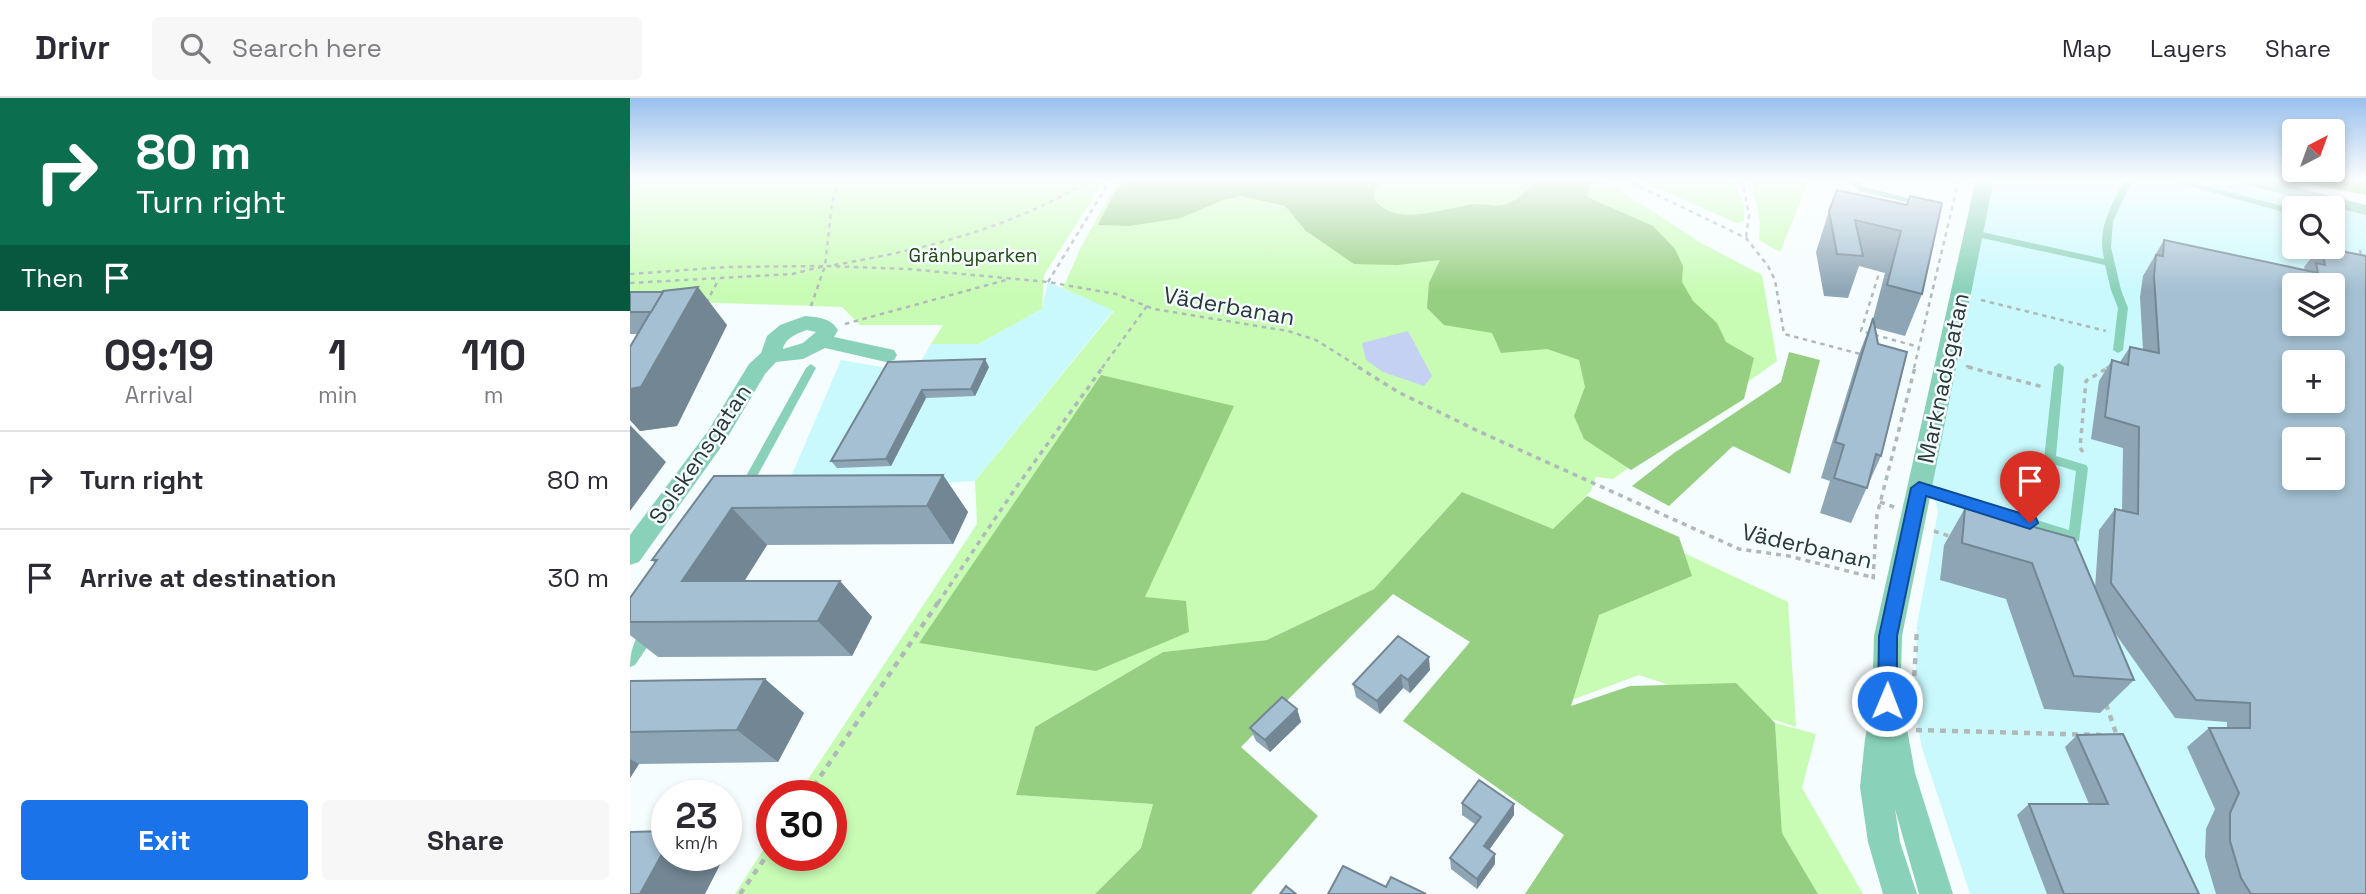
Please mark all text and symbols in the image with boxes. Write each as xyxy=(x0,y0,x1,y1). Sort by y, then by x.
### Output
search box xyxy=(152,17,642,80)
text: Drivr xyxy=(35,27,110,69)
icon: search xyxy=(176,29,214,67)
text: Search here xyxy=(232,31,382,65)
text: Map xyxy=(2062,33,2112,64)
text: Layers xyxy=(2150,33,2227,64)
text: Share xyxy=(2265,33,2331,64)
north arrow xyxy=(2282,119,2345,182)
map controls xyxy=(2282,119,2345,490)
text: 80 m xyxy=(136,121,251,183)
icon: right xyxy=(21,126,112,217)
text: Turn right xyxy=(136,182,286,222)
button: search xyxy=(2282,196,2345,259)
park label: Gränbyparken xyxy=(909,243,1037,268)
icon: arrive xyxy=(98,259,136,297)
text: Then xyxy=(21,261,84,295)
button: layers xyxy=(2282,273,2345,336)
street label: Väderbanan xyxy=(1161,280,1297,332)
street label: Marknadsgatan xyxy=(1910,290,1976,466)
text: 09:19 xyxy=(104,329,214,382)
text: 1 xyxy=(328,329,347,382)
text: 110 xyxy=(461,329,526,382)
button: + xyxy=(2282,350,2345,413)
street label: Solskensgatan xyxy=(642,378,758,530)
text: Arrival xyxy=(125,380,193,410)
text: min xyxy=(318,380,357,410)
text: m xyxy=(484,380,504,410)
button: − xyxy=(2282,427,2345,490)
pin xyxy=(2000,451,2060,523)
icon: right xyxy=(21,461,59,499)
icon: arrive xyxy=(2011,462,2049,500)
text: Turn right xyxy=(80,463,204,497)
text: 80 m xyxy=(547,463,609,497)
street label: Väderbanan xyxy=(1739,516,1875,576)
icon: arrive xyxy=(21,559,59,597)
text: Arrive at destination xyxy=(80,561,337,595)
text: 30 m xyxy=(548,561,609,595)
position arrow xyxy=(1850,664,1924,738)
speed limit sign: 30 xyxy=(756,780,847,871)
text: 23 xyxy=(675,794,718,838)
button: Exit xyxy=(21,800,308,880)
button: Share xyxy=(322,800,609,880)
text: km/h xyxy=(675,831,718,854)

